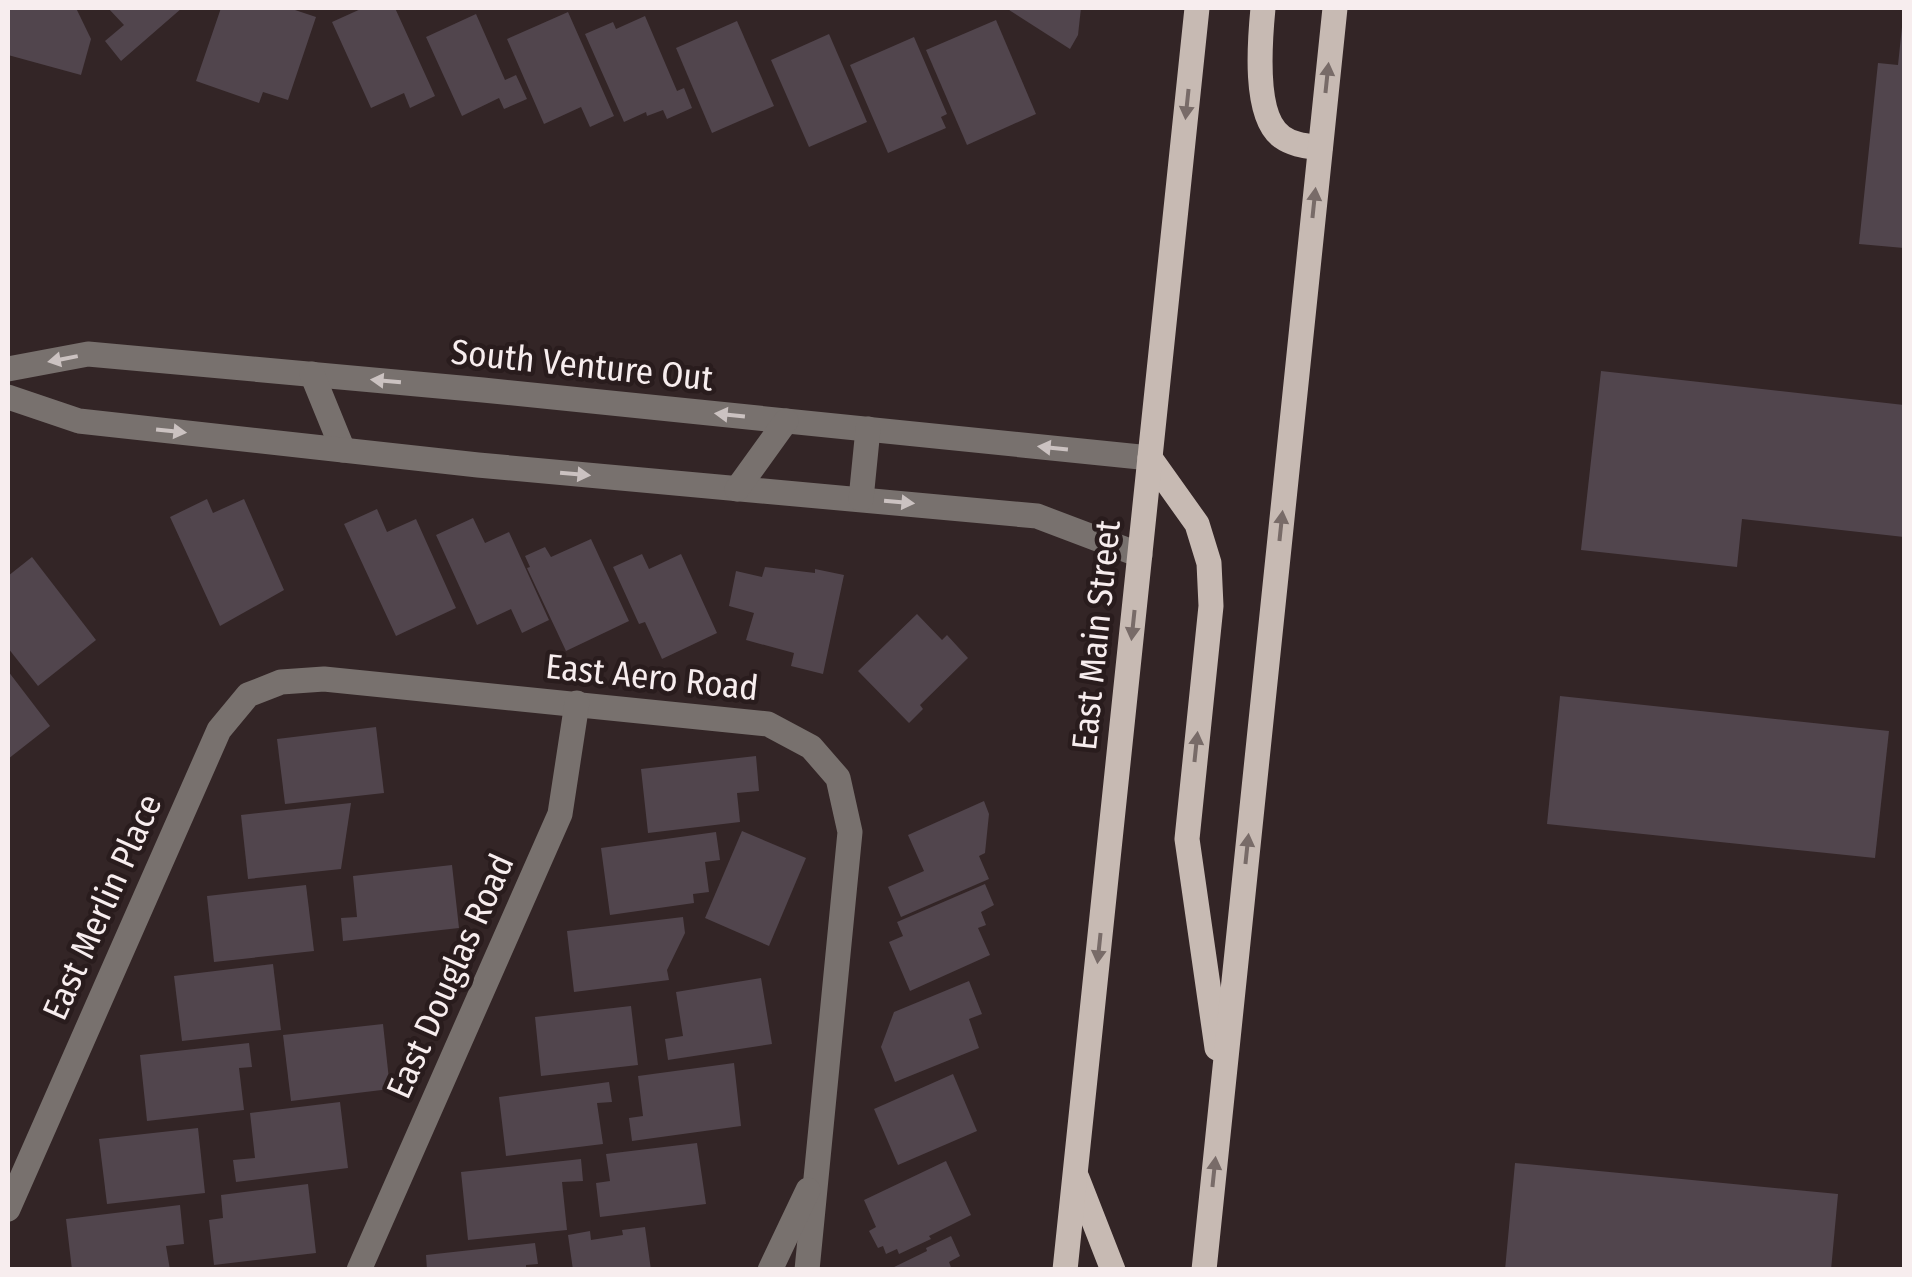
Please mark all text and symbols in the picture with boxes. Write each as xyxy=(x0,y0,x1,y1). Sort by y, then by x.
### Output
one-way arrow xyxy=(1320,61,1336,93)
one-way arrow xyxy=(1179,89,1195,121)
one-way arrow xyxy=(1307,186,1323,218)
street label: South Venture Out xyxy=(449,330,716,400)
one-way arrow xyxy=(47,351,78,367)
one-way arrow xyxy=(369,373,401,389)
one-way arrow xyxy=(713,407,745,423)
one-way arrow xyxy=(155,423,187,439)
one-way arrow xyxy=(1037,440,1068,456)
one-way arrow xyxy=(560,466,591,482)
one-way arrow xyxy=(883,495,915,511)
one-way arrow xyxy=(1273,510,1289,541)
street label: East Main Street xyxy=(1063,517,1129,752)
one-way arrow xyxy=(1124,609,1140,641)
street label: East Aero Road xyxy=(544,645,760,709)
one-way arrow xyxy=(1189,731,1205,762)
street label: East Merlin Place xyxy=(34,788,170,1026)
one-way arrow xyxy=(1240,833,1256,865)
street label: East Douglas Road xyxy=(377,847,523,1105)
one-way arrow xyxy=(1090,933,1106,964)
one-way arrow xyxy=(1206,1156,1222,1188)

